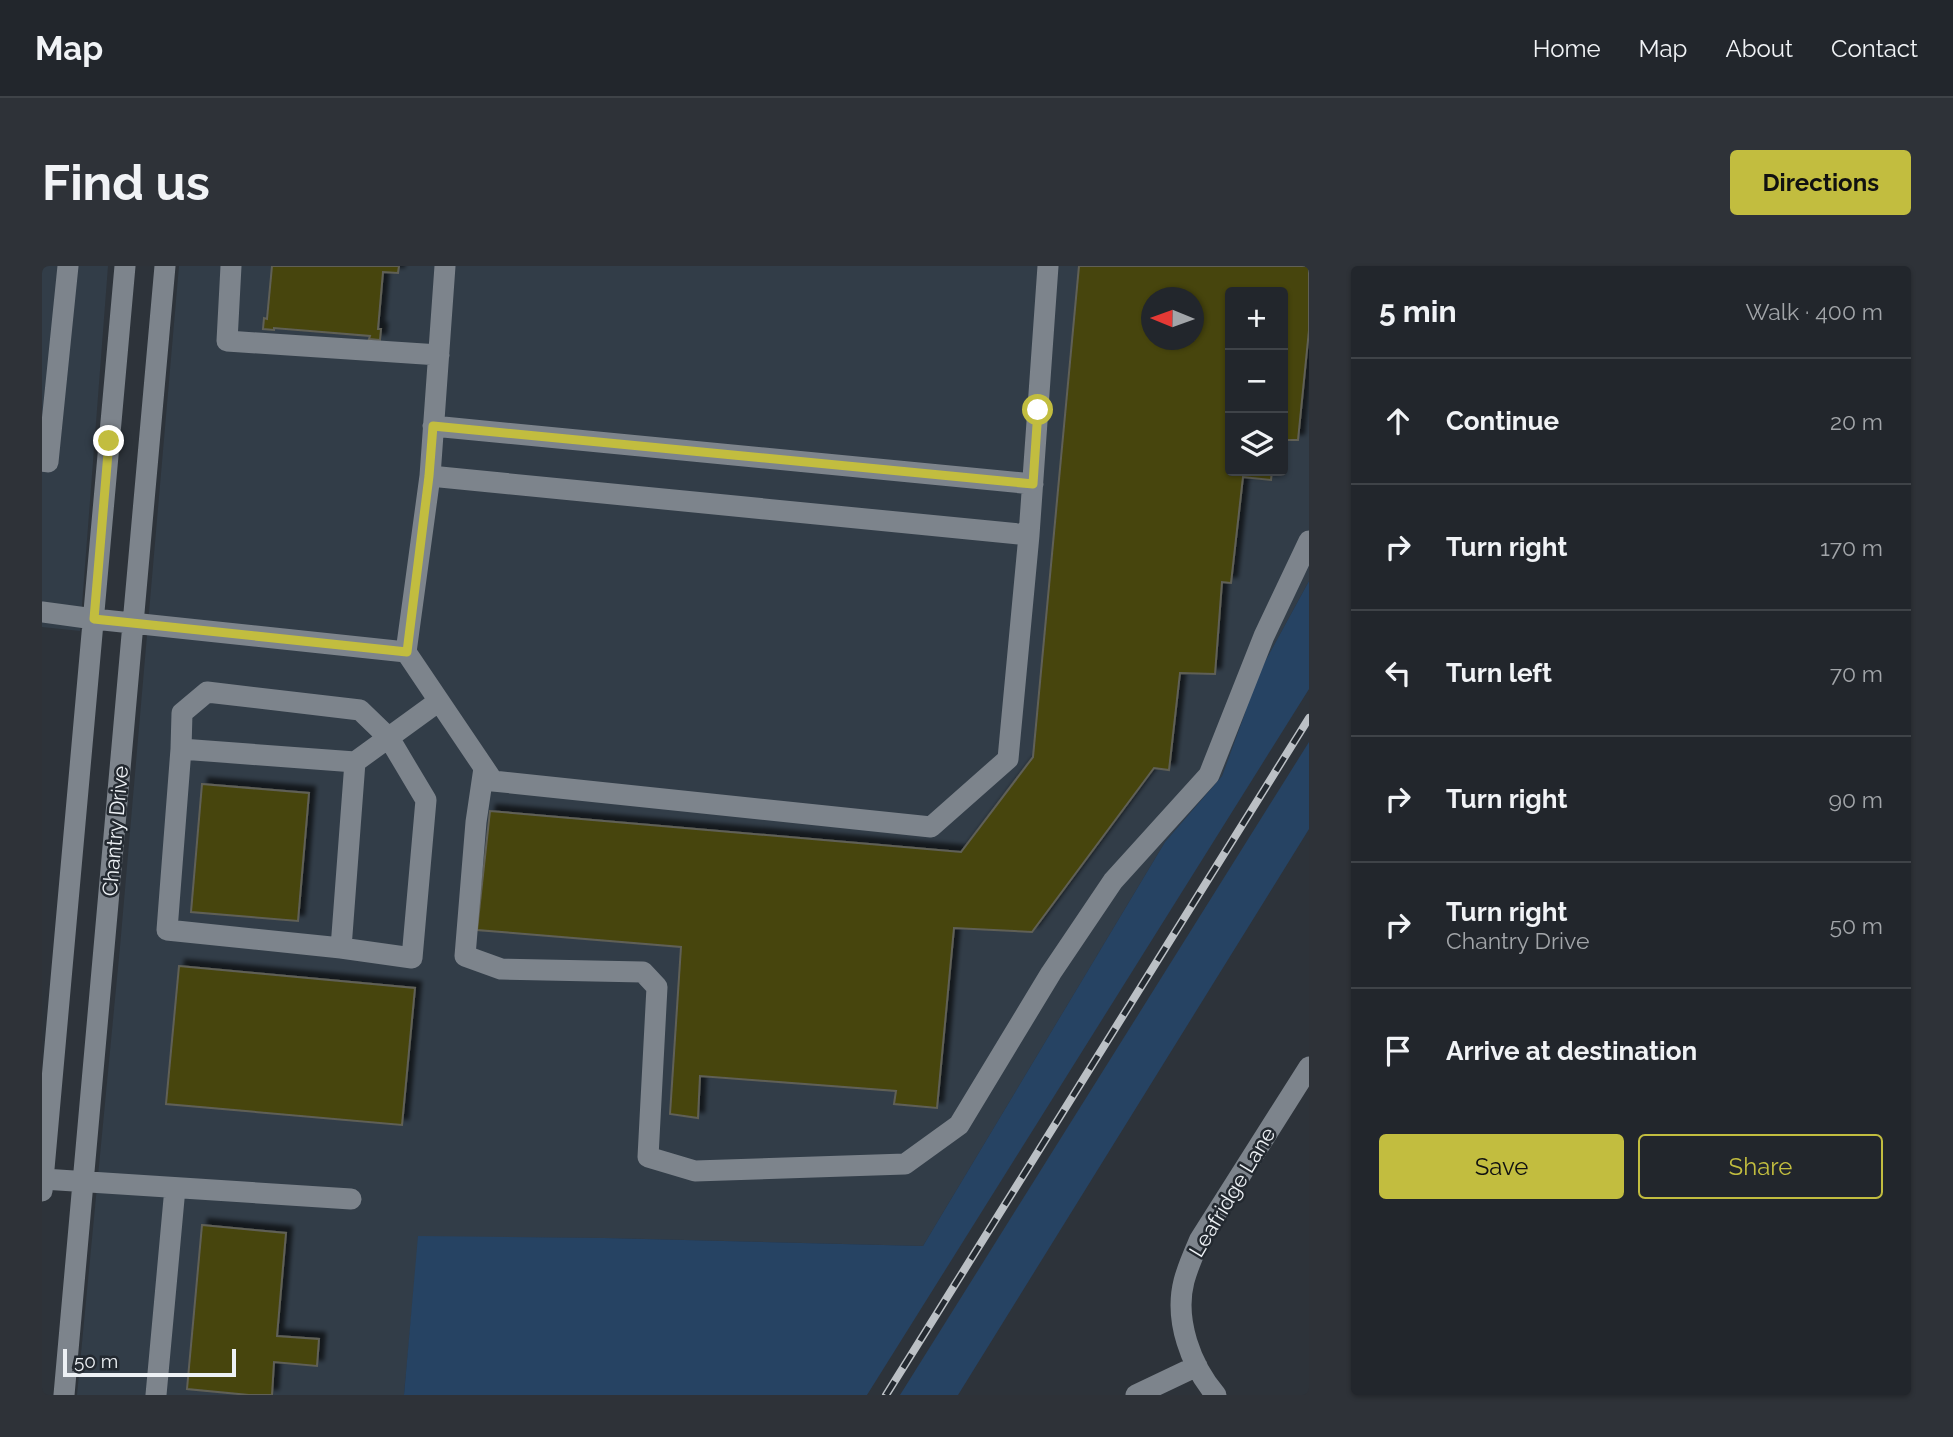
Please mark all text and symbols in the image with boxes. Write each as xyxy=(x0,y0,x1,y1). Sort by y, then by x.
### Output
text: Map xyxy=(35,29,103,68)
text: Home xyxy=(1533,34,1601,63)
text: Map xyxy=(1639,34,1687,63)
text: About xyxy=(1725,34,1793,63)
text: Contact xyxy=(1831,34,1918,63)
button: Directions xyxy=(1730,150,1911,215)
text: Find us xyxy=(42,154,210,211)
north arrow xyxy=(1141,287,1204,350)
map controls xyxy=(1225,287,1288,476)
button: + xyxy=(1225,287,1288,350)
text: 5 min xyxy=(1379,294,1457,329)
text: Walk · 400 m xyxy=(1745,298,1883,325)
button: − xyxy=(1225,350,1288,413)
route start xyxy=(1022,394,1053,425)
icon: ahead xyxy=(1379,402,1417,440)
text: Continue xyxy=(1446,406,1559,436)
text: 20 m xyxy=(1830,408,1883,435)
button: layers xyxy=(1225,413,1288,476)
route end xyxy=(93,425,124,456)
icon: right xyxy=(1379,528,1417,566)
text: Turn right xyxy=(1446,532,1567,562)
text: 170 m xyxy=(1820,534,1883,561)
icon: left xyxy=(1379,654,1417,692)
text: Turn left xyxy=(1446,658,1552,688)
text: 70 m xyxy=(1830,660,1883,687)
street label: Chantry Drive xyxy=(97,765,133,897)
icon: right xyxy=(1379,780,1417,818)
text: Turn right xyxy=(1446,784,1567,814)
text: 90 m xyxy=(1828,786,1883,813)
text: Turn right xyxy=(1446,897,1567,927)
icon: right xyxy=(1379,906,1417,944)
text: 50 m xyxy=(1829,912,1883,939)
text: Chantry Drive xyxy=(1446,927,1589,954)
icon: arrive xyxy=(1379,1032,1417,1070)
text: Arrive at destination xyxy=(1446,1036,1697,1066)
street label: Leafridge Lane xyxy=(1184,1123,1280,1261)
button: Save xyxy=(1379,1134,1624,1199)
button: Share xyxy=(1638,1134,1883,1199)
scale bar xyxy=(63,1346,236,1378)
text: 50 m xyxy=(74,1350,118,1372)

